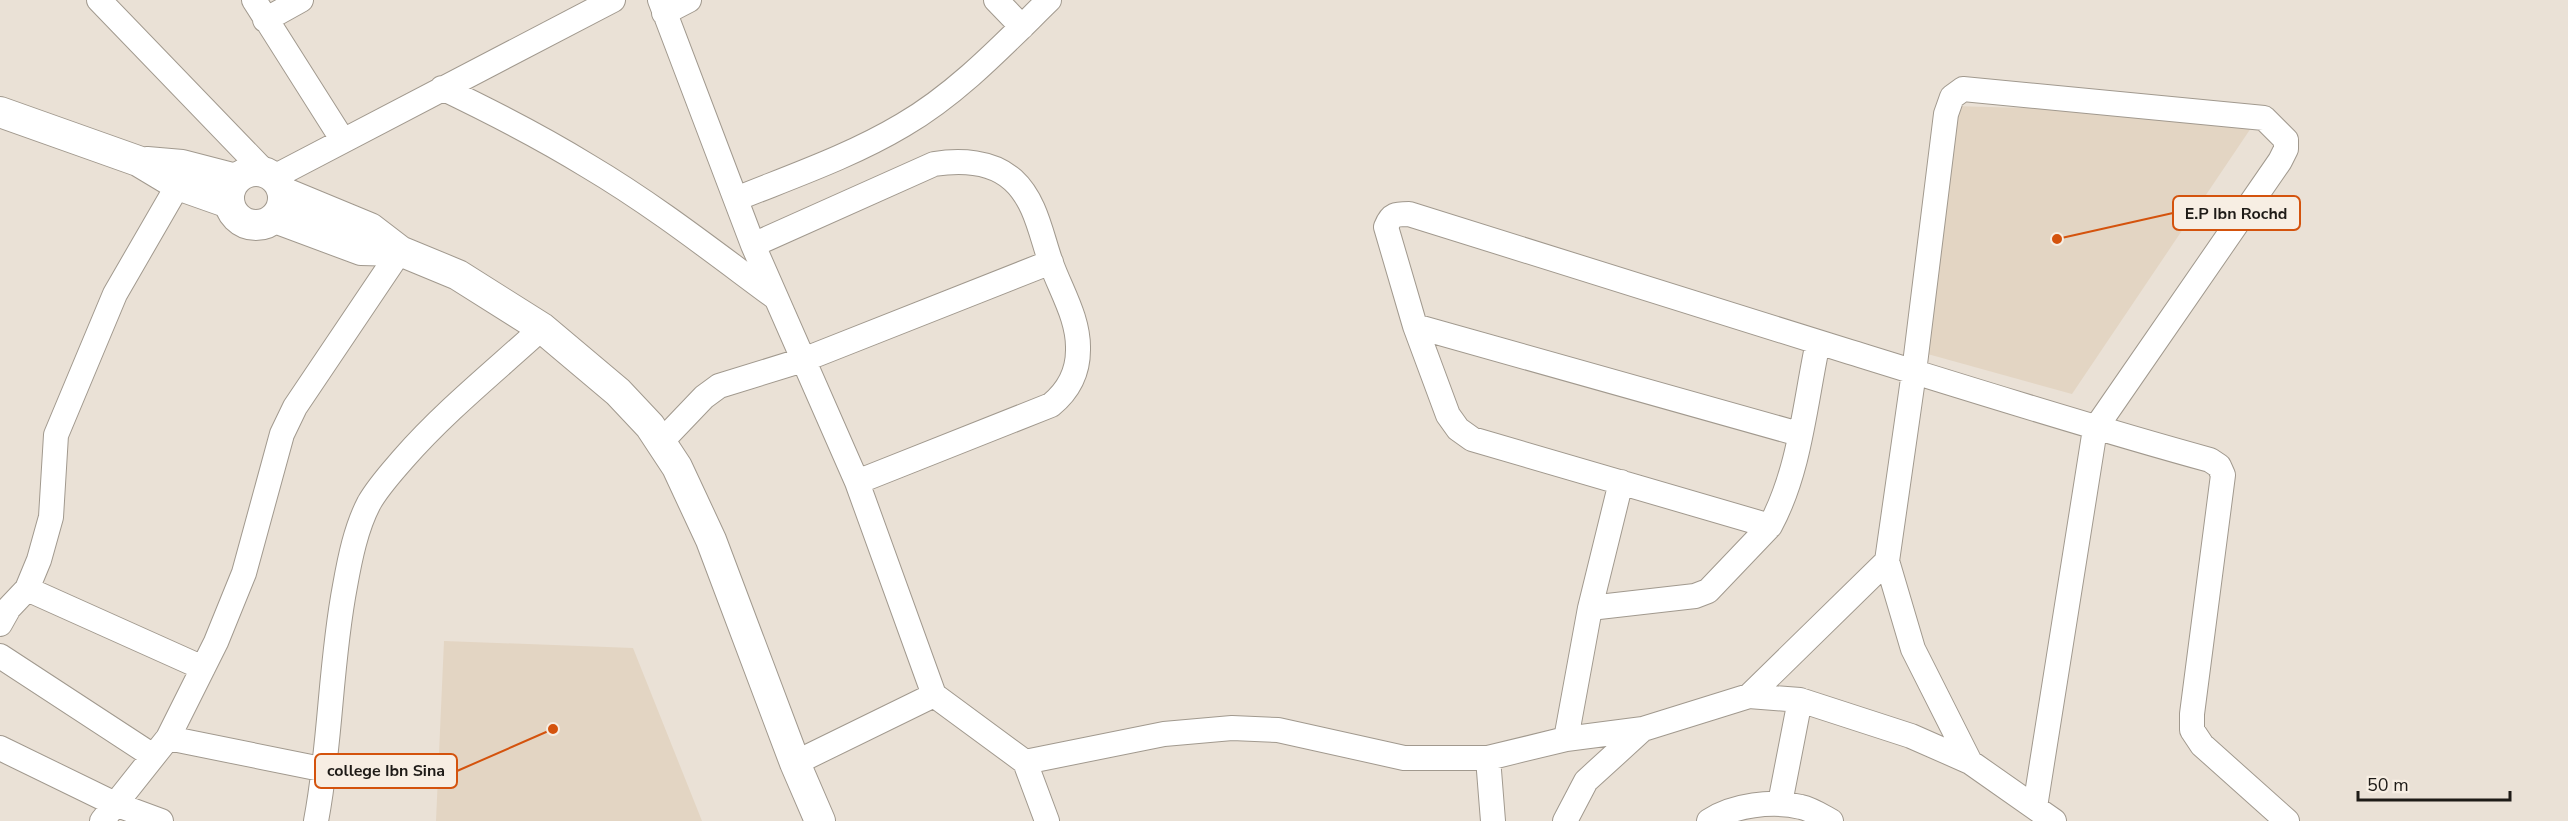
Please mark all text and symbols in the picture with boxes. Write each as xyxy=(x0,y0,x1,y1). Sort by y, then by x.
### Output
callout: E.P Ibn Rochd xyxy=(2173,196,2300,230)
text: E.P Ibn Rochd xyxy=(2185,203,2287,225)
callout: college Ibn Sina xyxy=(315,754,457,788)
text: college Ibn Sina xyxy=(327,760,445,782)
scale bar xyxy=(2358,764,2510,802)
text: 50 m xyxy=(2367,773,2409,797)

